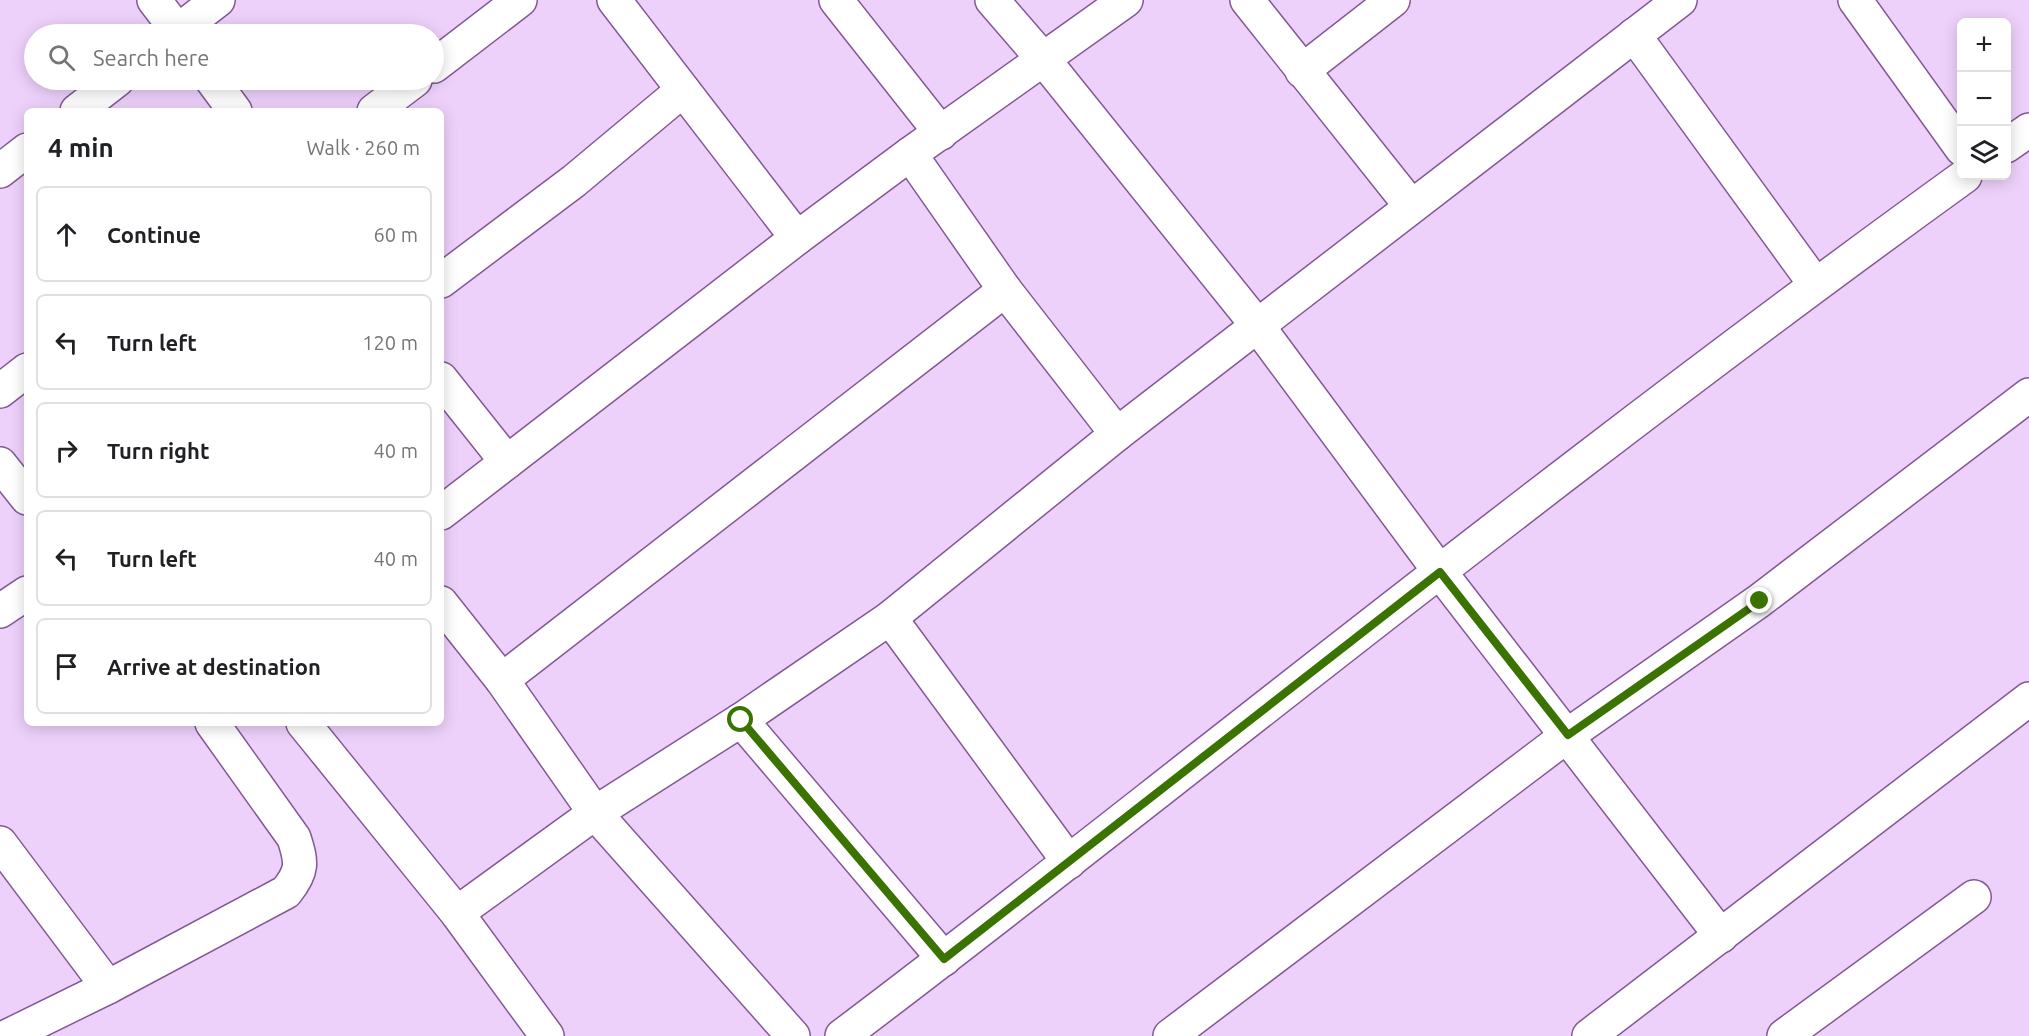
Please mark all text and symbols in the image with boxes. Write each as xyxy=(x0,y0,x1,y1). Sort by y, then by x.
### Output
map controls xyxy=(1957,18,2011,180)
button: + xyxy=(1957,18,2011,72)
search box xyxy=(24,24,444,90)
icon: search xyxy=(45,41,78,74)
text: Search here xyxy=(93,45,209,70)
button: − xyxy=(1957,72,2011,126)
button: layers xyxy=(1957,126,2011,180)
text: 4 min xyxy=(48,133,114,162)
text: Walk · 260 m xyxy=(307,136,420,159)
icon: ahead xyxy=(50,218,83,251)
text: Continue xyxy=(107,222,201,247)
text: 60 m xyxy=(374,223,418,246)
icon: left xyxy=(50,326,83,359)
text: Turn left xyxy=(107,330,197,355)
text: 120 m xyxy=(362,331,418,354)
icon: right xyxy=(50,434,83,467)
text: Turn right xyxy=(107,438,209,463)
text: 40 m xyxy=(374,439,418,462)
icon: left xyxy=(50,542,83,575)
text: Turn left xyxy=(107,546,197,571)
text: 40 m xyxy=(374,547,418,570)
route end xyxy=(1746,587,1772,613)
icon: arrive xyxy=(50,650,83,683)
text: Arrive at destination xyxy=(107,654,321,679)
route start xyxy=(727,706,753,732)

